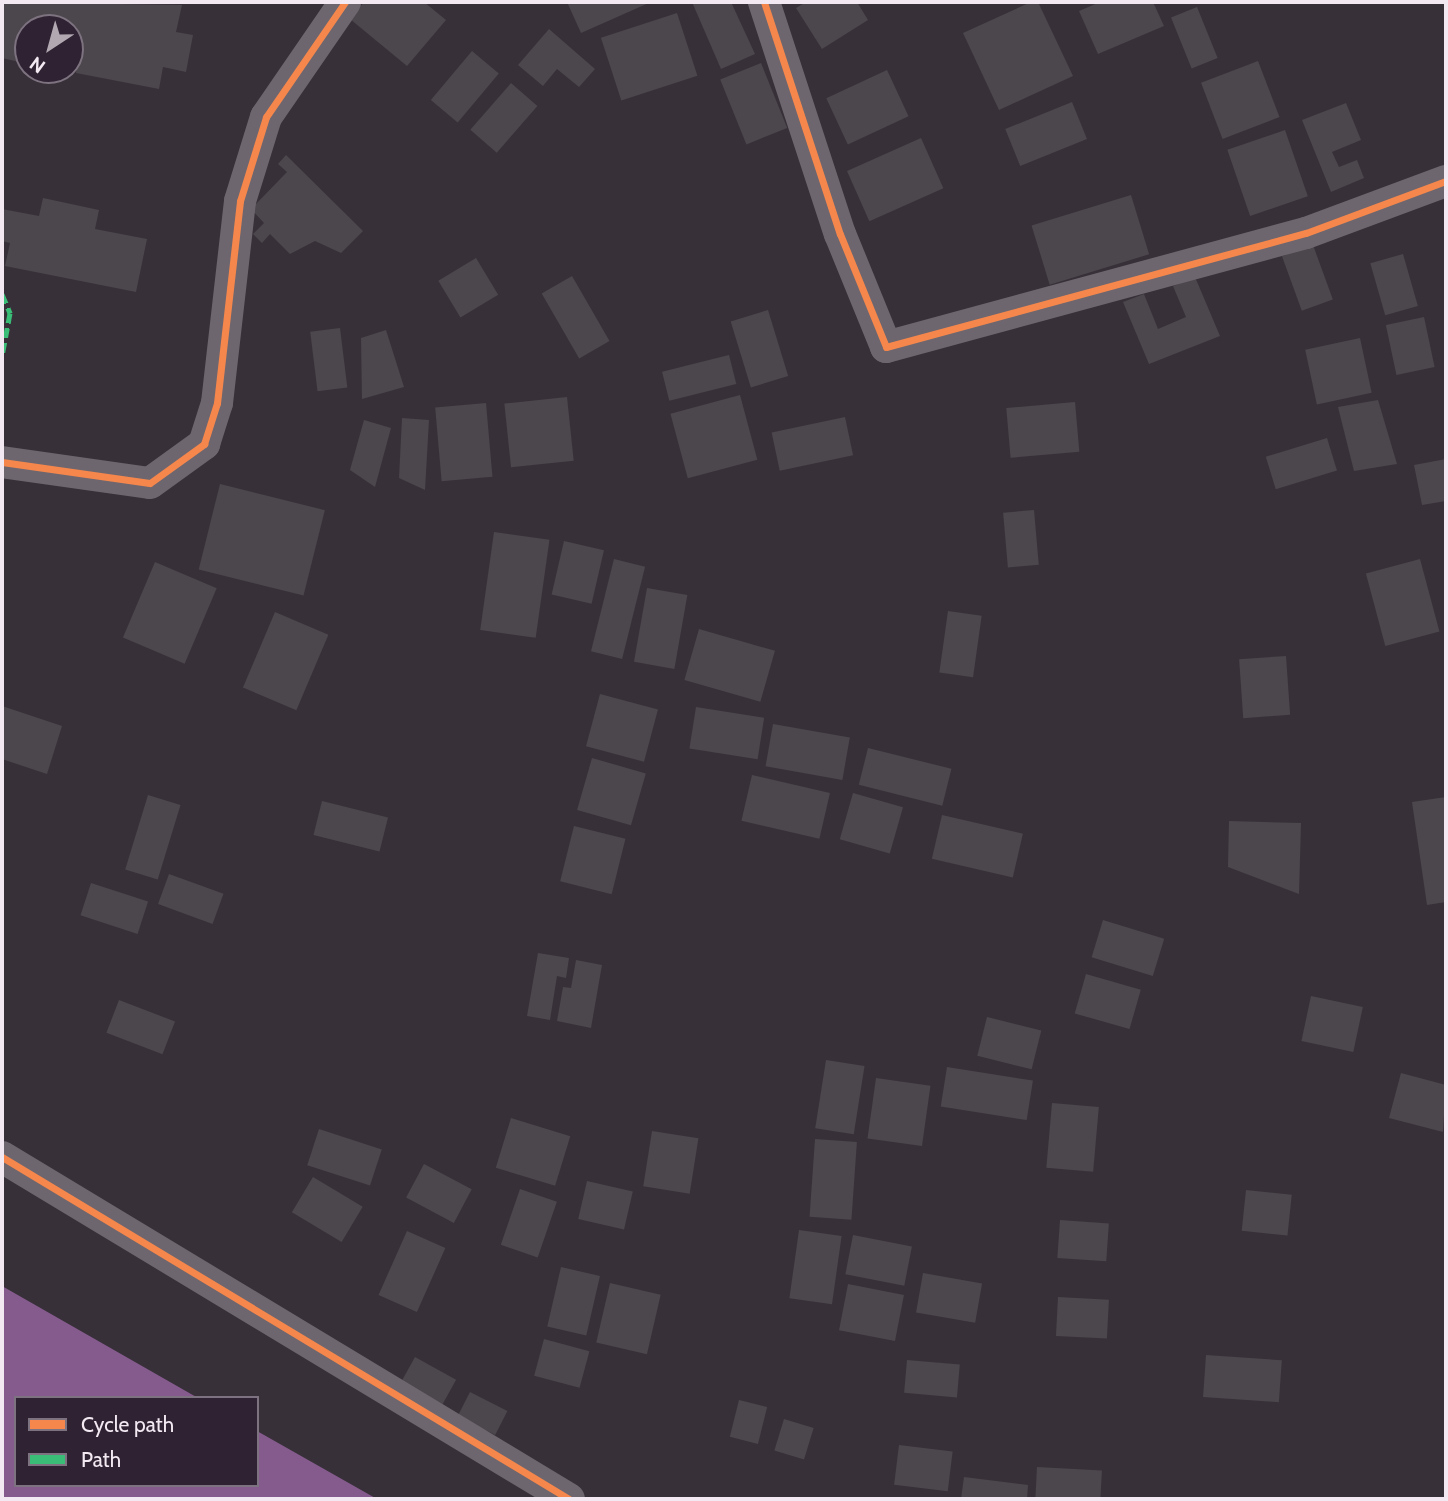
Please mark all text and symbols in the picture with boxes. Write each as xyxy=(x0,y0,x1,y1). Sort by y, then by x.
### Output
north arrow xyxy=(14,14,84,84)
text: N xyxy=(25,52,50,78)
legend xyxy=(14,1396,259,1487)
text: Cycle path xyxy=(81,1412,174,1437)
text: Path xyxy=(81,1447,121,1472)

